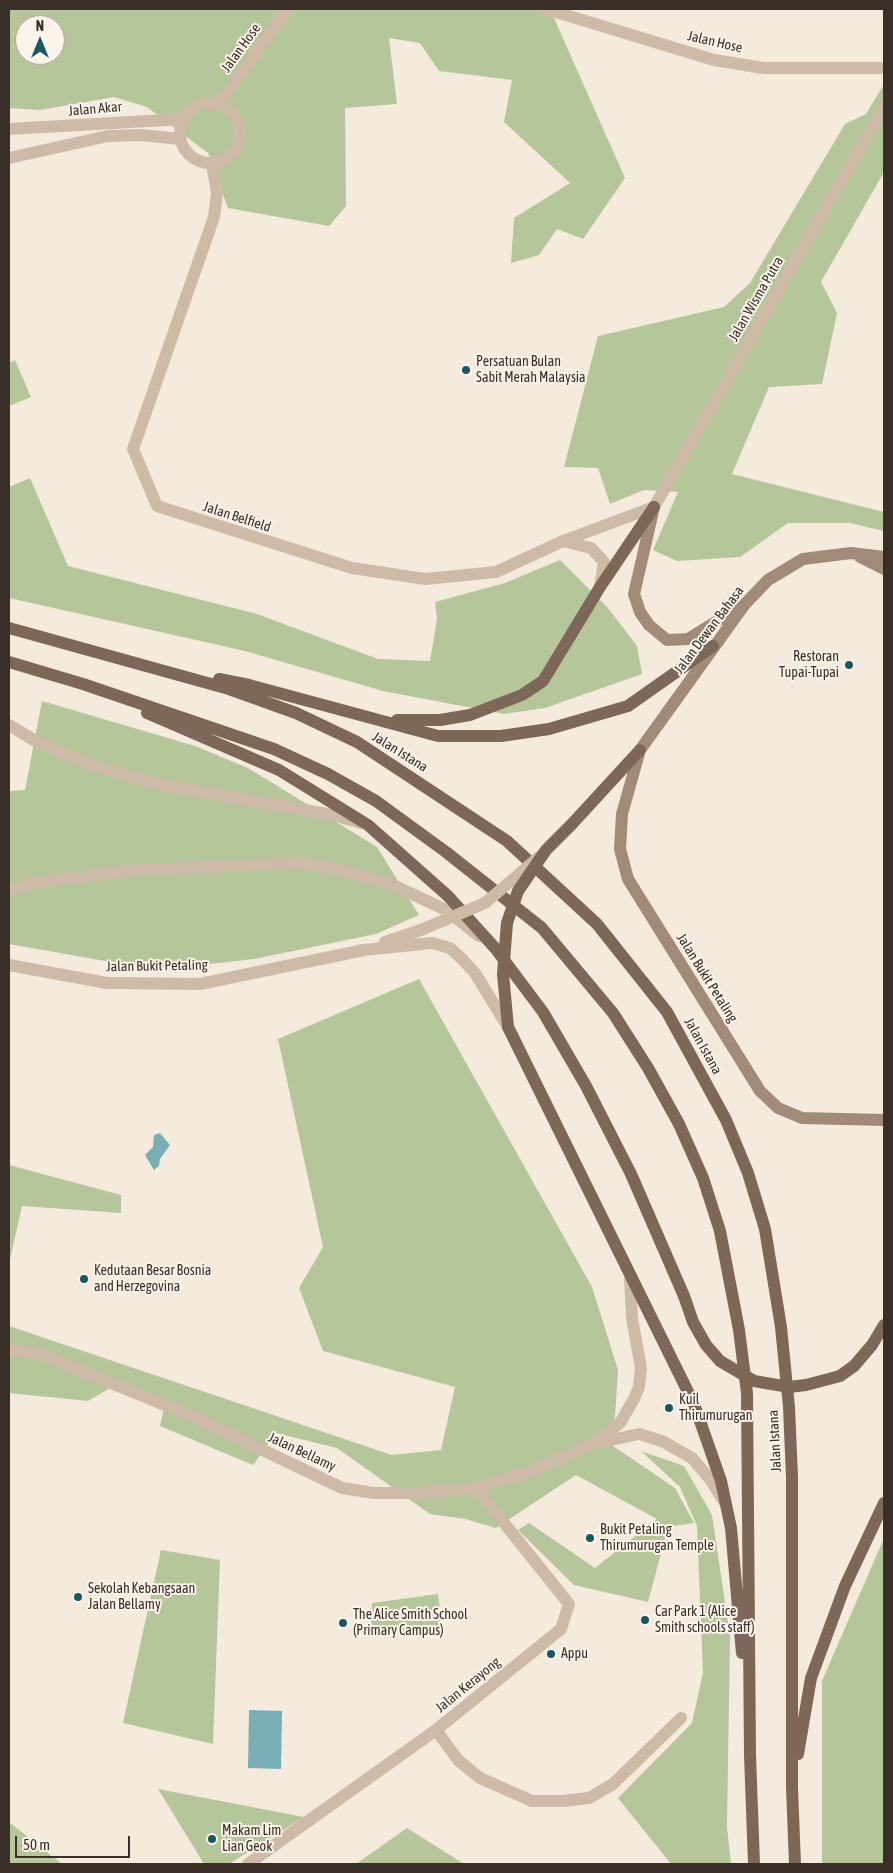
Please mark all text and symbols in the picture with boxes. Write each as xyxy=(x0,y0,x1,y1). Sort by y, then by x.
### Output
north arrow xyxy=(15,15,65,65)
text: N xyxy=(36,18,44,34)
street label: Jalan Hose xyxy=(218,20,264,76)
street label: Jalan Hose xyxy=(686,28,744,56)
street label: Jalan Akar xyxy=(68,98,122,120)
street label: Jalan Wisma Putra xyxy=(725,254,787,344)
place label: Persatuan Bulan Sabit Merah Malaysia xyxy=(476,354,586,387)
marker: Persatuan Bulan Sabit Merah Malaysia xyxy=(460,364,472,376)
street label: Jalan Belfield xyxy=(201,498,273,536)
street label: Jalan Dewan Bahasa xyxy=(671,583,747,677)
place label: Restoran Tupai-Tupai xyxy=(779,649,839,682)
marker: Restoran Tupai-Tupai xyxy=(843,659,855,671)
street label: Jalan Istana xyxy=(369,728,431,776)
street label: Jalan Bukit Petaling xyxy=(673,930,741,1026)
street label: Jalan Bukit Petaling xyxy=(106,957,208,975)
street label: Jalan Istana xyxy=(681,1015,725,1077)
place label: Kedutaan Besar Bosnia and Herzegovina xyxy=(94,1263,211,1295)
marker: Kedutaan Besar Bosnia and Herzegovina xyxy=(78,1273,90,1285)
place label: Kuil Thirumurugan xyxy=(679,1392,753,1424)
marker: Kuil Thirumurugan xyxy=(663,1402,675,1414)
street label: Jalan Istana xyxy=(765,1409,785,1473)
street label: Jalan Bellamy xyxy=(266,1429,338,1475)
place label: Bukit Petaling Thirumurugan Temple xyxy=(600,1522,714,1554)
marker: Bukit Petaling Thirumurugan Temple xyxy=(584,1532,596,1544)
place label: Sekolah Kebangsaan Jalan Bellamy xyxy=(88,1581,195,1614)
marker: Sekolah Kebangsaan Jalan Bellamy xyxy=(72,1591,84,1603)
place label: Car Park 1 (Alice Smith schools staff) xyxy=(655,1604,755,1636)
place label: The Alice Smith School (Primary Campus) xyxy=(353,1607,468,1640)
marker: Car Park 1 (Alice Smith schools staff) xyxy=(639,1614,651,1626)
marker: The Alice Smith School (Primary Campus) xyxy=(337,1617,349,1629)
place label: Appu xyxy=(561,1646,588,1662)
marker: Appu xyxy=(545,1648,557,1660)
street label: Jalan Kerayong xyxy=(432,1654,504,1716)
place label: Makam Lim Lian Geok xyxy=(222,1823,281,1855)
scale bar xyxy=(18,1826,132,1858)
marker: Makam Lim Lian Geok xyxy=(206,1833,218,1845)
text: 50 m xyxy=(23,1836,50,1853)

